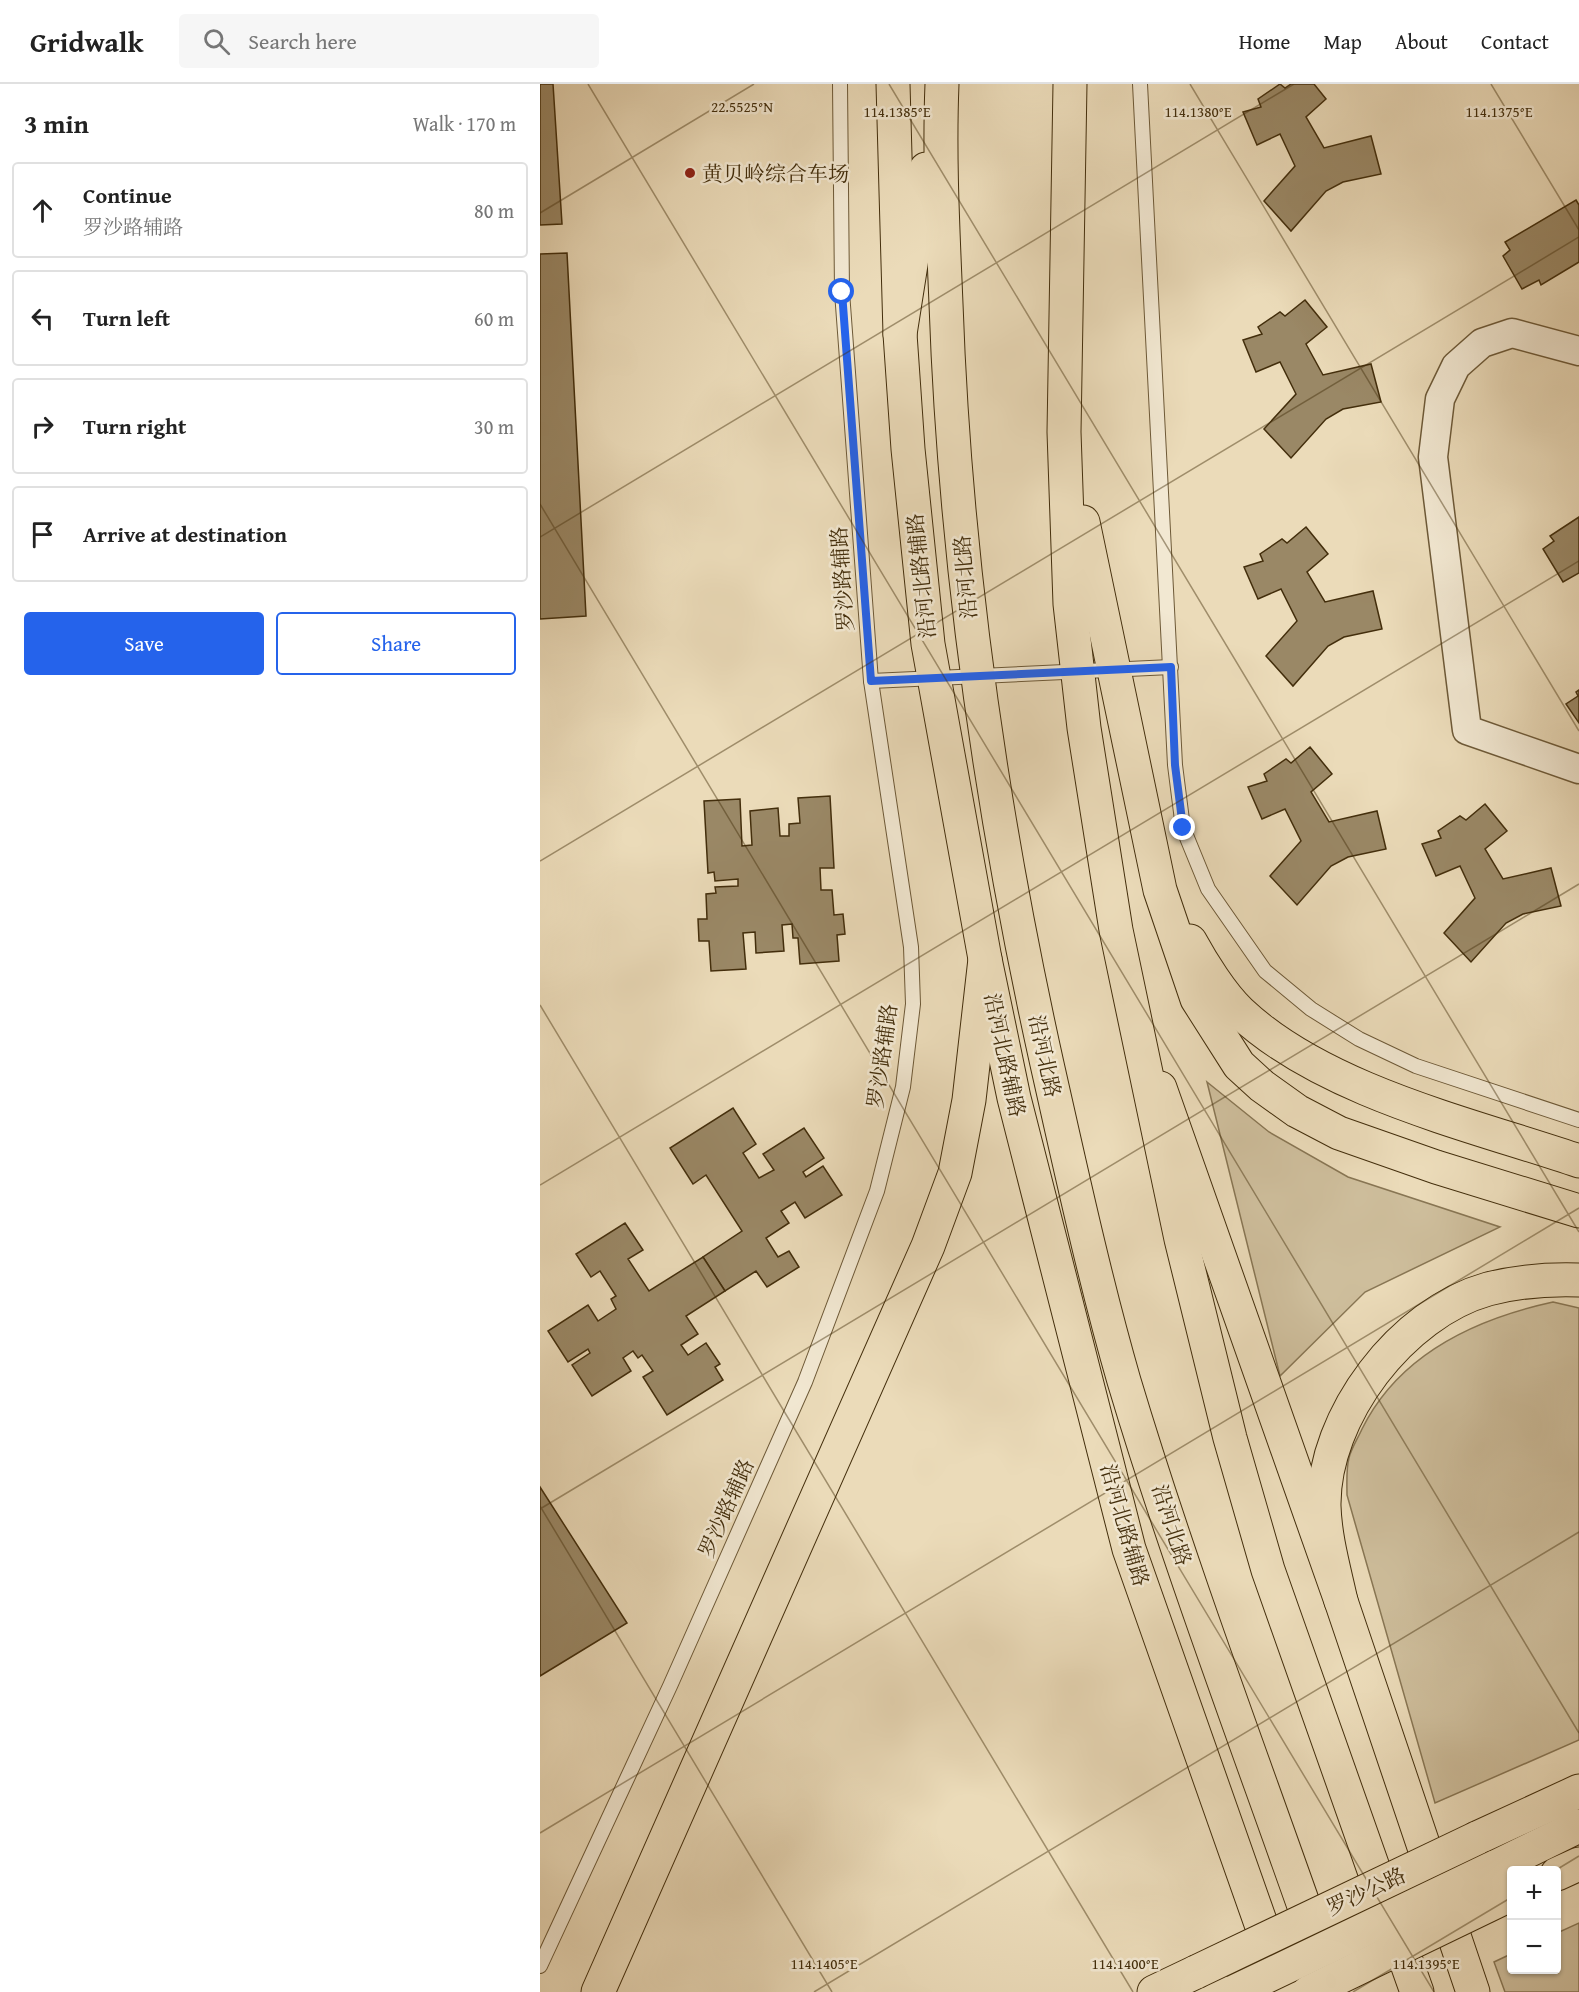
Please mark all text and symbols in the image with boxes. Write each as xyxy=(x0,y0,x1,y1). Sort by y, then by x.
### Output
search box xyxy=(179,14,599,68)
text: Gridwalk xyxy=(30,21,143,62)
icon: search xyxy=(200,25,233,58)
text: Search here xyxy=(248,25,357,57)
text: Home xyxy=(1239,26,1290,57)
text: Map xyxy=(1323,26,1362,57)
text: About xyxy=(1395,26,1448,57)
text: Contact xyxy=(1481,26,1549,57)
text: 22.5525°N xyxy=(711,96,773,117)
text: 114.1385°E xyxy=(863,101,931,122)
text: 114.1380°E xyxy=(1164,101,1232,122)
text: 114.1375°E xyxy=(1465,101,1533,122)
text: 3 min xyxy=(24,104,89,143)
text: Walk · 170 m xyxy=(413,109,516,138)
place label: 黄贝岭综合车场 xyxy=(702,158,849,189)
marker: 黄贝岭综合车场 xyxy=(683,166,697,180)
text: Continue xyxy=(83,179,172,211)
icon: ahead xyxy=(26,194,59,227)
text: 80 m xyxy=(474,196,514,225)
text: 罗沙路辅路 xyxy=(83,212,183,241)
route start xyxy=(828,278,854,304)
icon: left xyxy=(26,302,59,335)
text: Turn left xyxy=(83,302,170,334)
text: 60 m xyxy=(474,304,514,333)
icon: right xyxy=(26,410,59,443)
text: Turn right xyxy=(83,410,186,442)
text: 30 m xyxy=(474,412,514,441)
street label: 沿河北路辅路 xyxy=(899,512,943,640)
icon: arrive xyxy=(26,518,59,551)
text: Arrive at destination xyxy=(83,518,287,550)
street label: 罗沙路辅路 xyxy=(823,526,861,632)
street label: 沿河北路 xyxy=(946,534,984,620)
button: Save xyxy=(24,612,264,675)
button: Share xyxy=(276,612,516,675)
route end xyxy=(1169,814,1195,840)
street label: 沿河北路辅路 xyxy=(977,990,1033,1120)
street label: 罗沙路辅路 xyxy=(859,1002,905,1110)
street label: 沿河北路 xyxy=(1021,1012,1069,1100)
street label: 罗沙路辅路 xyxy=(690,1454,762,1562)
street label: 沿河北路辅路 xyxy=(1093,1460,1157,1590)
street label: 沿河北路 xyxy=(1144,1480,1200,1570)
street label: 罗沙公路 xyxy=(1321,1859,1411,1923)
map controls xyxy=(1507,1866,1561,1974)
button: + xyxy=(1507,1866,1561,1920)
button: − xyxy=(1507,1920,1561,1974)
text: 114.1405°E xyxy=(790,1953,858,1974)
text: 114.1400°E xyxy=(1091,1953,1159,1974)
text: 114.1395°E xyxy=(1392,1953,1460,1974)

